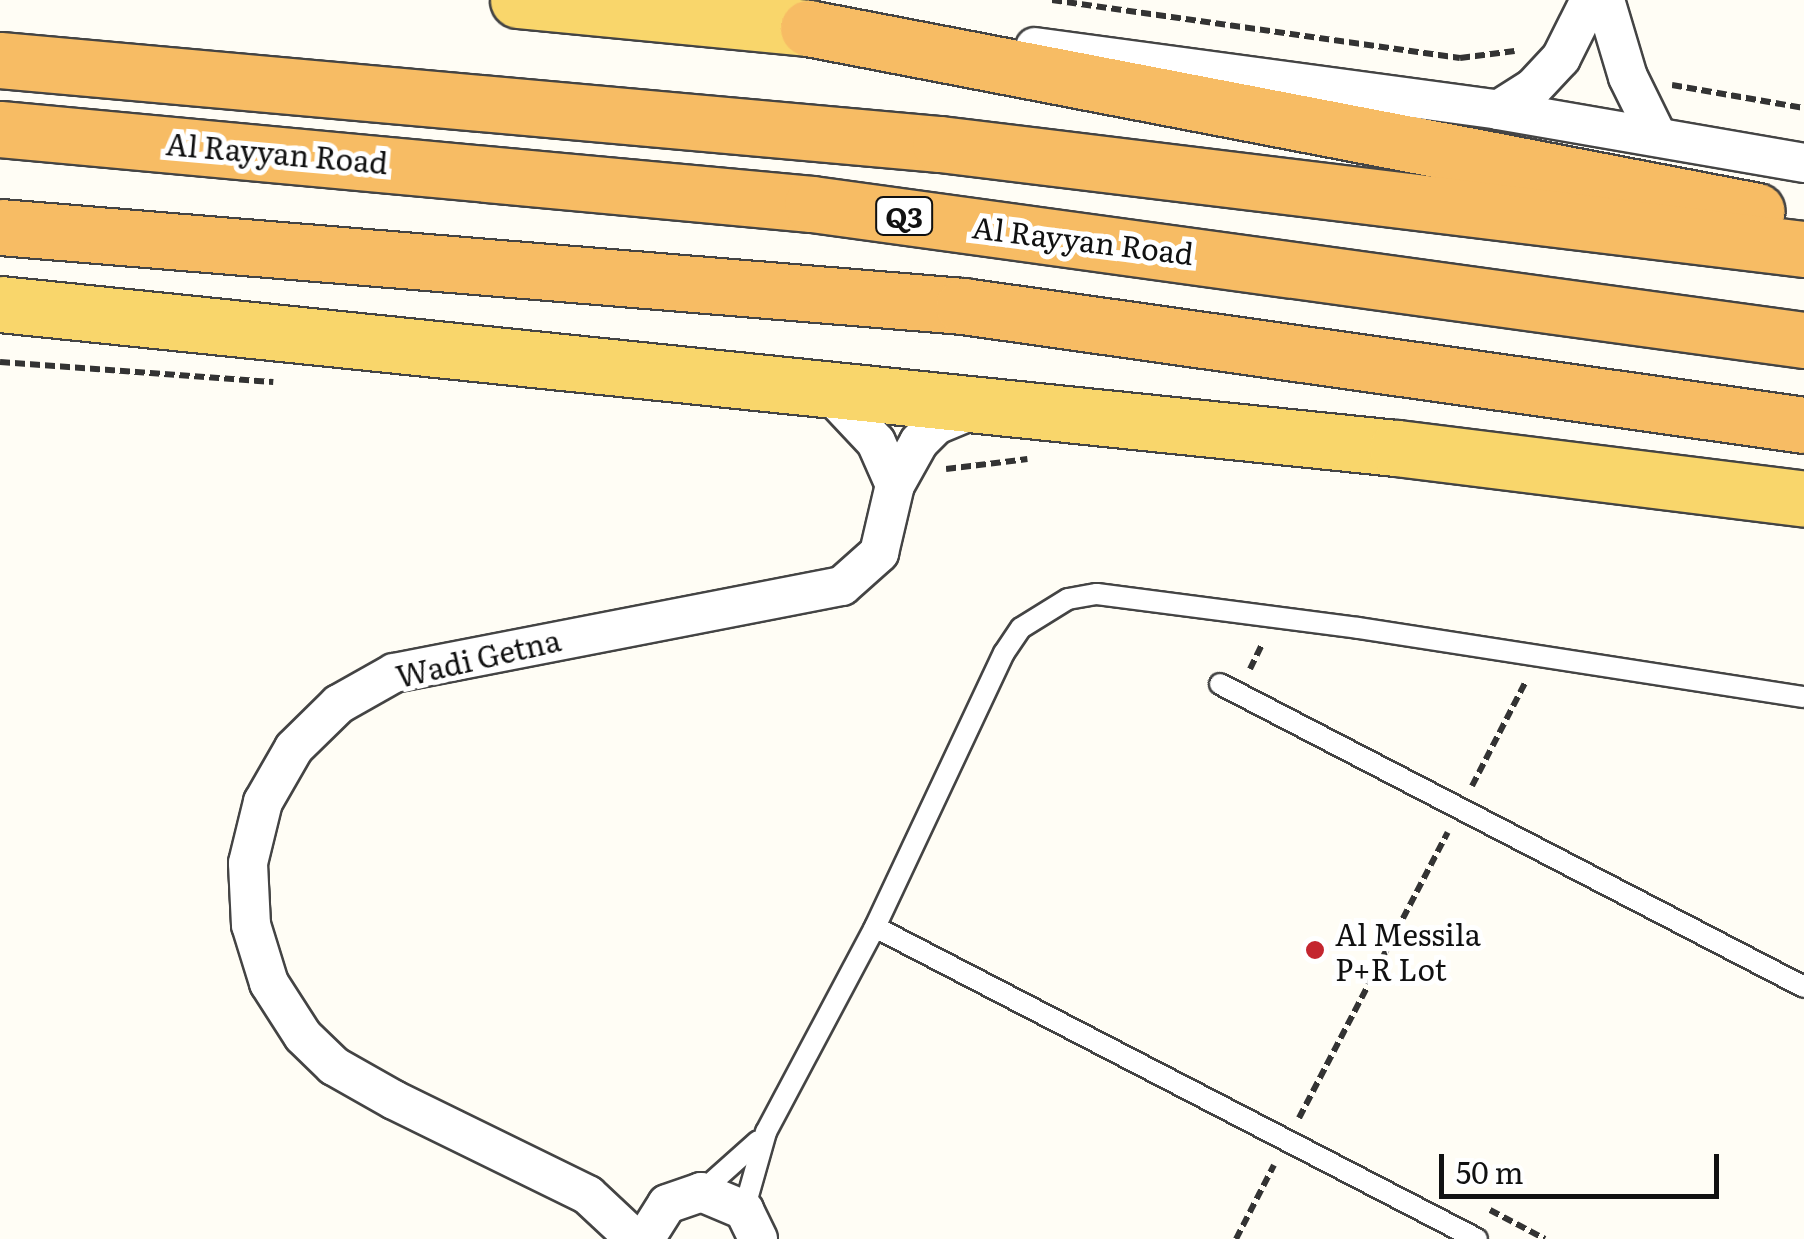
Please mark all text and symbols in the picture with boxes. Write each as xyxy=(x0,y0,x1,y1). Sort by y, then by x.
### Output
street label: Al Rayyan Road xyxy=(165,124,389,180)
road number: Q3 xyxy=(874,193,934,239)
street label: Al Rayyan Road xyxy=(970,208,1196,270)
street label: Wadi Getna xyxy=(392,621,564,693)
place label: Al Messila P+R Lot xyxy=(1335,915,1481,986)
marker: Al Messila P+R Lot xyxy=(1304,939,1326,961)
scale bar xyxy=(1444,1134,1724,1196)
text: 50 m xyxy=(1456,1149,1524,1193)

